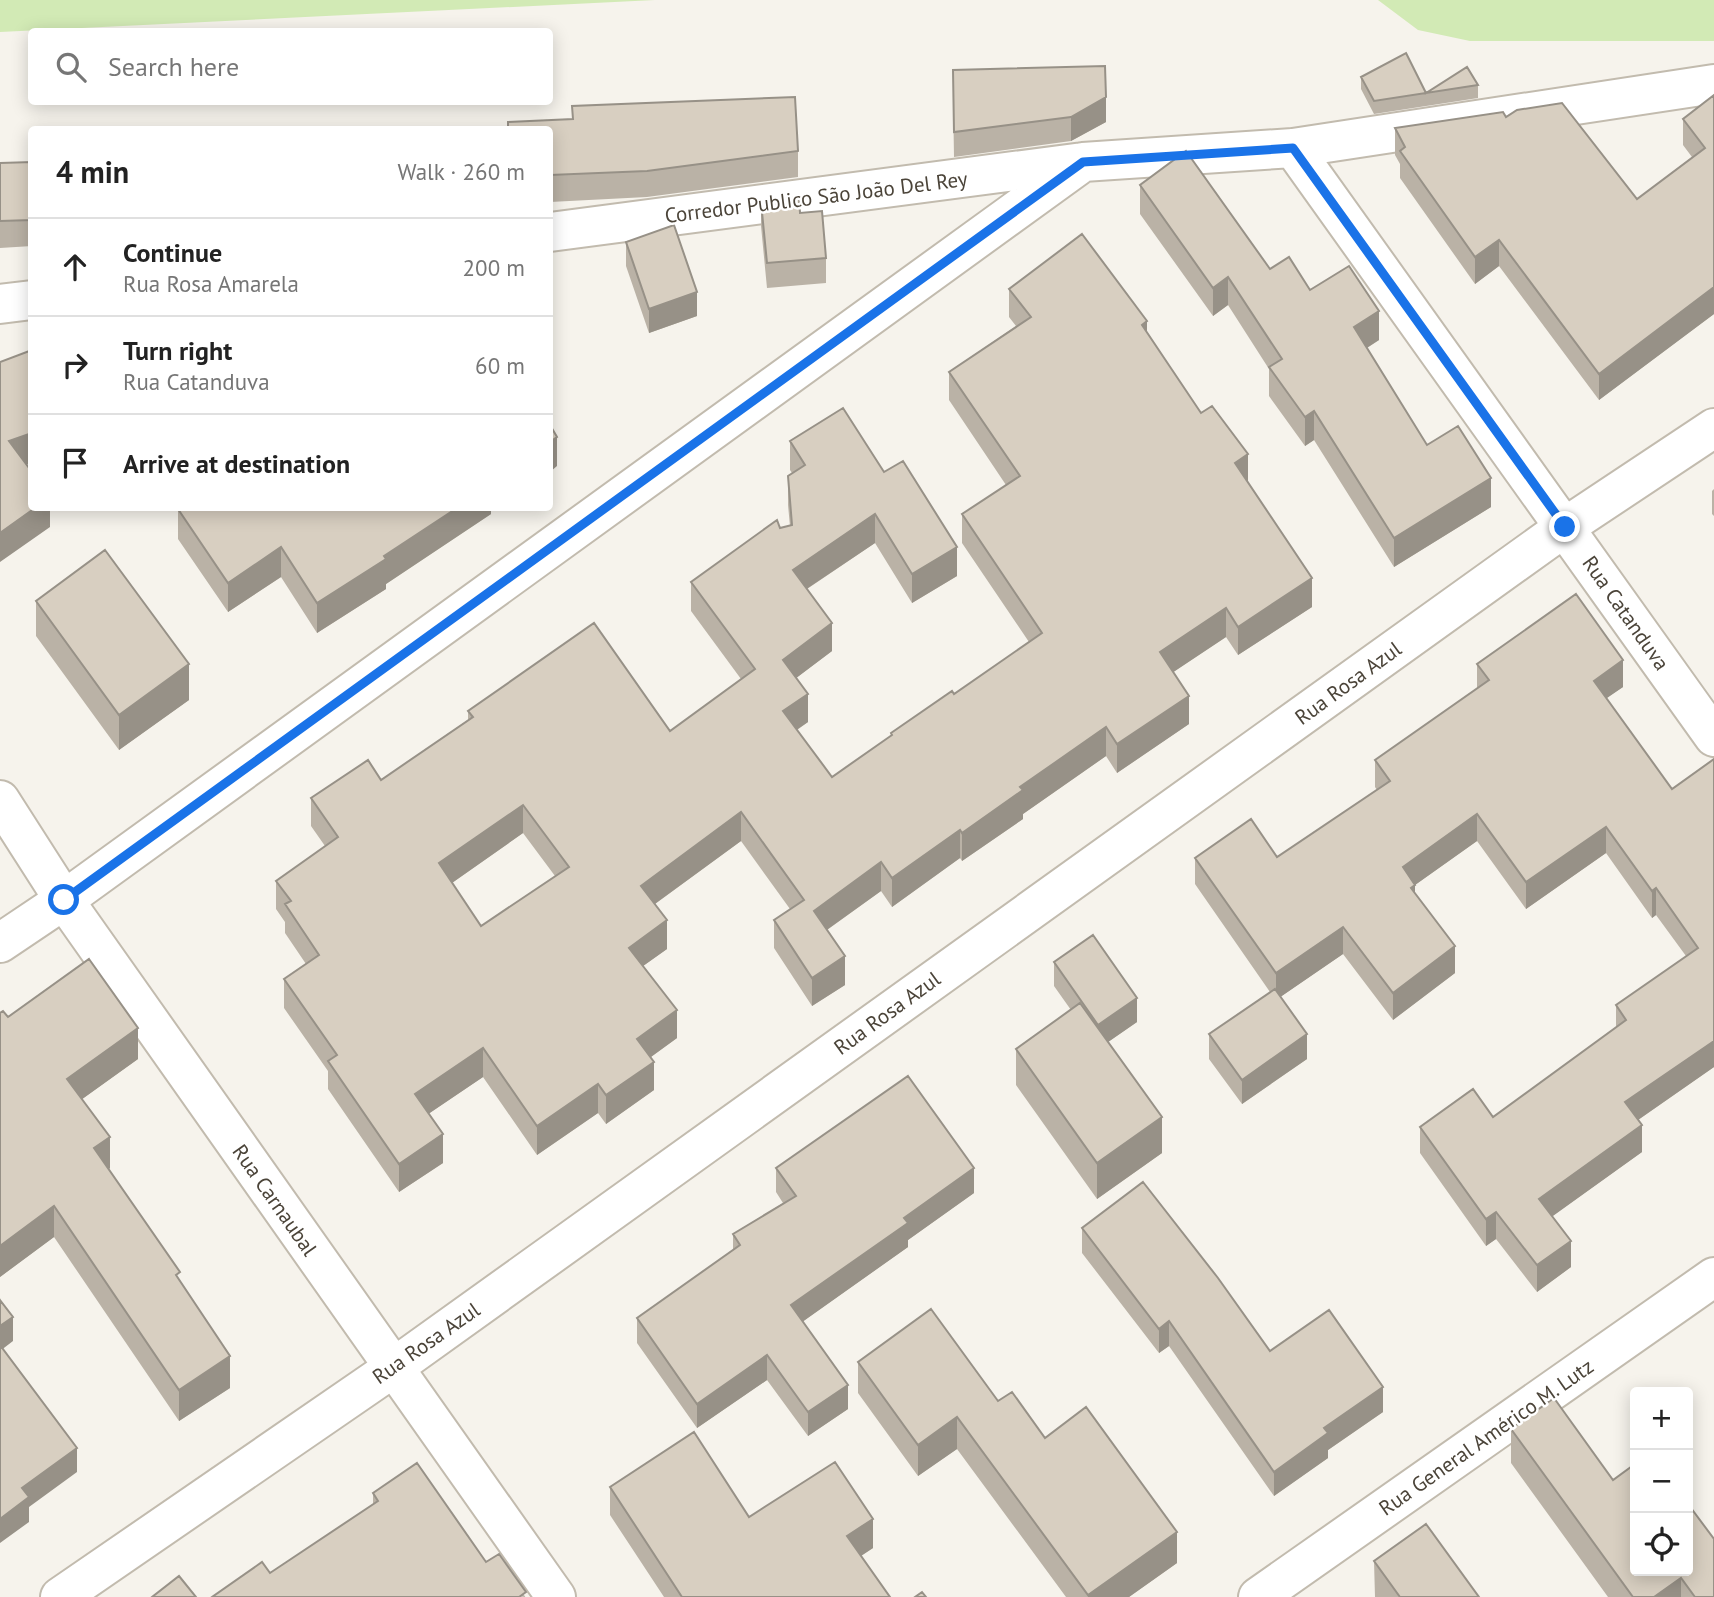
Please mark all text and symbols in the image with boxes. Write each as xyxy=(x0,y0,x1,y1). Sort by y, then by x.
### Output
search box xyxy=(28,28,553,105)
icon: search xyxy=(52,48,90,86)
text: Search here xyxy=(108,50,239,83)
text: 4 min xyxy=(56,152,129,191)
text: Walk · 260 m xyxy=(398,157,525,186)
street label: Corredor Publico São João Del Rey xyxy=(663,165,969,229)
text: Continue xyxy=(123,236,222,269)
icon: ahead xyxy=(56,248,94,286)
text: 200 m xyxy=(463,253,525,282)
text: Rua Rosa Amarela xyxy=(123,269,299,298)
text: Turn right xyxy=(123,334,232,367)
icon: right xyxy=(56,346,94,384)
text: 60 m xyxy=(475,351,525,380)
text: Rua Catanduva xyxy=(123,367,270,396)
icon: arrive xyxy=(56,444,94,482)
text: Arrive at destination xyxy=(123,447,350,480)
route end xyxy=(1549,511,1580,542)
street label: Rua Catanduva xyxy=(1577,550,1675,676)
street label: Rua Rosa Azul xyxy=(1289,635,1407,731)
route start xyxy=(48,884,79,915)
street label: Rua Rosa Azul xyxy=(828,965,946,1061)
street label: Rua Carnaubal xyxy=(227,1139,323,1261)
street label: Rua Rosa Azul xyxy=(367,1296,485,1390)
street label: Rua General Américo M. Lutz xyxy=(1373,1353,1599,1521)
map controls xyxy=(1630,1387,1693,1576)
button: + xyxy=(1630,1387,1693,1450)
button: − xyxy=(1630,1450,1693,1513)
button: locate xyxy=(1630,1513,1693,1576)

